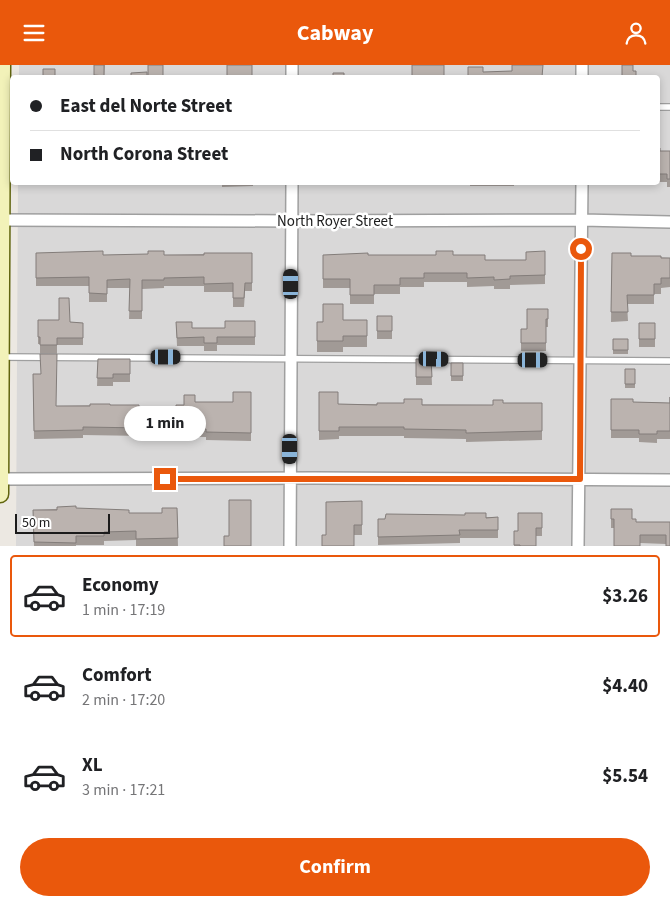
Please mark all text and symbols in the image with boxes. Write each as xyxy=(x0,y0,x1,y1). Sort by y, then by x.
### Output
text: Cabway xyxy=(297,17,373,49)
icon: menu xyxy=(20,19,48,47)
icon: person xyxy=(622,19,650,47)
text: East del Norte Street xyxy=(60,93,232,120)
text: North Corona Street xyxy=(60,141,228,168)
street label: North Royer Street xyxy=(277,211,393,232)
route start xyxy=(570,238,592,260)
car xyxy=(283,269,298,299)
car xyxy=(151,350,181,365)
car xyxy=(418,351,449,367)
car xyxy=(518,353,548,368)
callout: 1 min xyxy=(124,407,206,441)
text: 1 min xyxy=(146,412,184,434)
car xyxy=(282,434,297,464)
route end xyxy=(154,468,176,490)
scale bar xyxy=(15,511,110,534)
text: 50 m xyxy=(22,513,50,533)
text: Economy xyxy=(82,572,159,599)
icon: car xyxy=(22,574,67,619)
text: $3.26 xyxy=(602,583,648,610)
text: 1 min · 17:19 xyxy=(82,599,165,621)
text: Comfort xyxy=(82,662,152,689)
icon: car xyxy=(22,664,67,709)
text: $4.40 xyxy=(602,673,648,700)
text: 2 min · 17:20 xyxy=(82,689,165,711)
text: XL xyxy=(82,752,103,779)
icon: car xyxy=(22,754,67,799)
text: $5.54 xyxy=(602,763,648,790)
text: 3 min · 17:21 xyxy=(82,779,165,801)
button: Confirm xyxy=(20,838,650,896)

